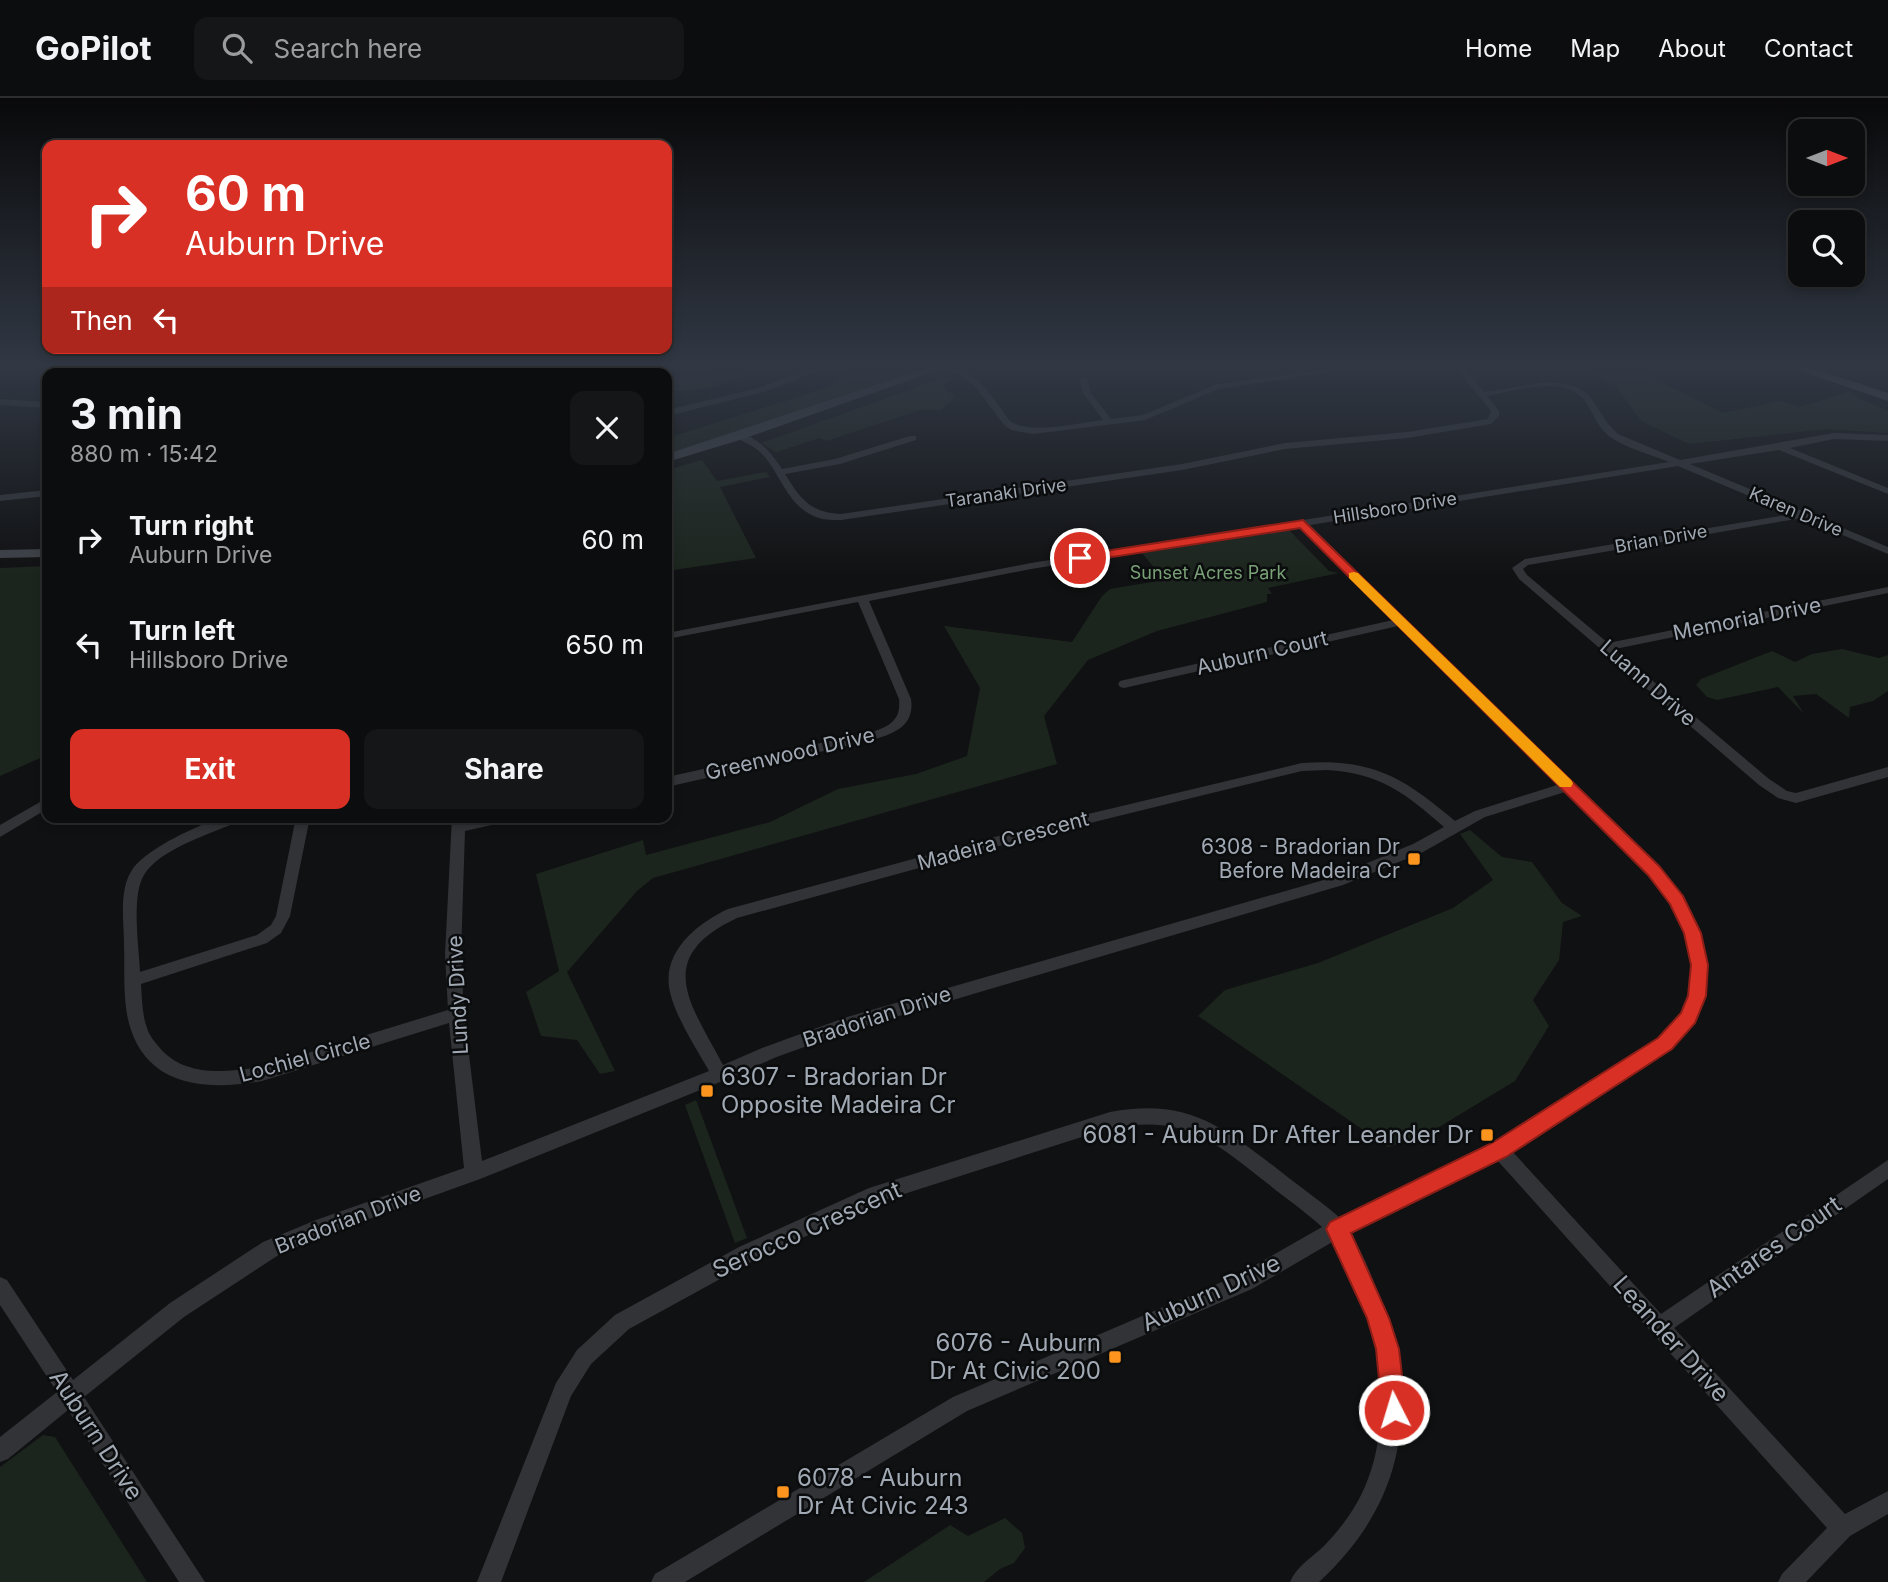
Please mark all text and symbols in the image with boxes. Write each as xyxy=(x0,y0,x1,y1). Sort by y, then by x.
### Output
search box xyxy=(194,17,684,80)
text: GoPilot xyxy=(35,28,152,68)
icon: search xyxy=(218,29,256,67)
text: Search here xyxy=(274,33,422,64)
text: Home xyxy=(1465,34,1532,63)
text: Map xyxy=(1570,34,1620,63)
text: About xyxy=(1658,34,1726,63)
text: Contact xyxy=(1764,34,1853,63)
north arrow xyxy=(1788,119,1866,196)
map controls xyxy=(1788,119,1865,287)
text: 60 m xyxy=(185,164,306,223)
icon: right xyxy=(70,168,161,259)
button: search xyxy=(1788,210,1865,287)
text: Auburn Drive xyxy=(185,224,384,263)
icon: left xyxy=(147,301,185,339)
text: Then xyxy=(70,305,133,336)
text: 3 min xyxy=(70,388,183,439)
button: close xyxy=(570,391,644,465)
text: 880 m · 15:42 xyxy=(70,440,218,468)
street label: Taranaki Drive xyxy=(944,474,1068,511)
street label: Karen Drive xyxy=(1746,482,1846,541)
street label: Hillsboro Drive xyxy=(1332,487,1458,528)
text: Turn right xyxy=(129,510,254,541)
street label: Brian Drive xyxy=(1613,520,1709,557)
icon: right xyxy=(70,521,108,559)
text: 60 m xyxy=(581,524,644,555)
pin xyxy=(1050,528,1110,588)
icon: arrive xyxy=(1061,539,1099,577)
text: Auburn Drive xyxy=(129,541,272,569)
park label: Sunset Acres Park xyxy=(1130,562,1286,583)
street label: Memorial Drive xyxy=(1671,592,1823,645)
text: Turn left xyxy=(129,615,235,646)
street label: Auburn Court xyxy=(1194,625,1330,680)
icon: left xyxy=(70,626,108,664)
text: 650 m xyxy=(566,629,644,660)
street label: Luann Drive xyxy=(1595,634,1701,731)
text: Hillsboro Drive xyxy=(129,646,288,674)
street label: Greenwood Drive xyxy=(703,722,877,785)
button: Exit xyxy=(70,729,350,809)
button: Share xyxy=(364,729,644,809)
street label: Madeira Crescent xyxy=(914,806,1091,875)
place label: 6308 - Bradorian Dr Before Madeira Cr xyxy=(1201,834,1400,883)
marker: 6308 - Bradorian Dr Before Madeira Cr xyxy=(1406,851,1422,867)
street label: Lundy Drive xyxy=(442,935,473,1055)
street label: Bradorian Drive xyxy=(800,981,954,1052)
street label: Lochiel Circle xyxy=(237,1028,373,1087)
place label: 6307 - Bradorian Dr Opposite Madeira Cr xyxy=(721,1062,955,1119)
marker: 6307 - Bradorian Dr Opposite Madeira Cr xyxy=(699,1083,715,1099)
place label: 6081 - Auburn Dr After Leander Dr xyxy=(1082,1120,1473,1149)
marker: 6081 - Auburn Dr After Leander Dr xyxy=(1479,1127,1495,1143)
street label: Serocco Crescent xyxy=(708,1175,906,1284)
street label: Bradorian Drive xyxy=(271,1180,424,1259)
street label: Antares Court xyxy=(1701,1189,1847,1304)
street label: Auburn Drive xyxy=(1137,1248,1285,1337)
street label: Leander Drive xyxy=(1607,1270,1736,1408)
place label: 6076 - Auburn Dr At Civic 200 xyxy=(929,1328,1101,1385)
marker: 6076 - Auburn Dr At Civic 200 xyxy=(1107,1349,1123,1365)
street label: Auburn Drive xyxy=(44,1364,149,1505)
position arrow xyxy=(1357,1373,1431,1447)
place label: 6078 - Auburn Dr At Civic 243 xyxy=(797,1463,969,1520)
marker: 6078 - Auburn Dr At Civic 243 xyxy=(775,1484,791,1500)

